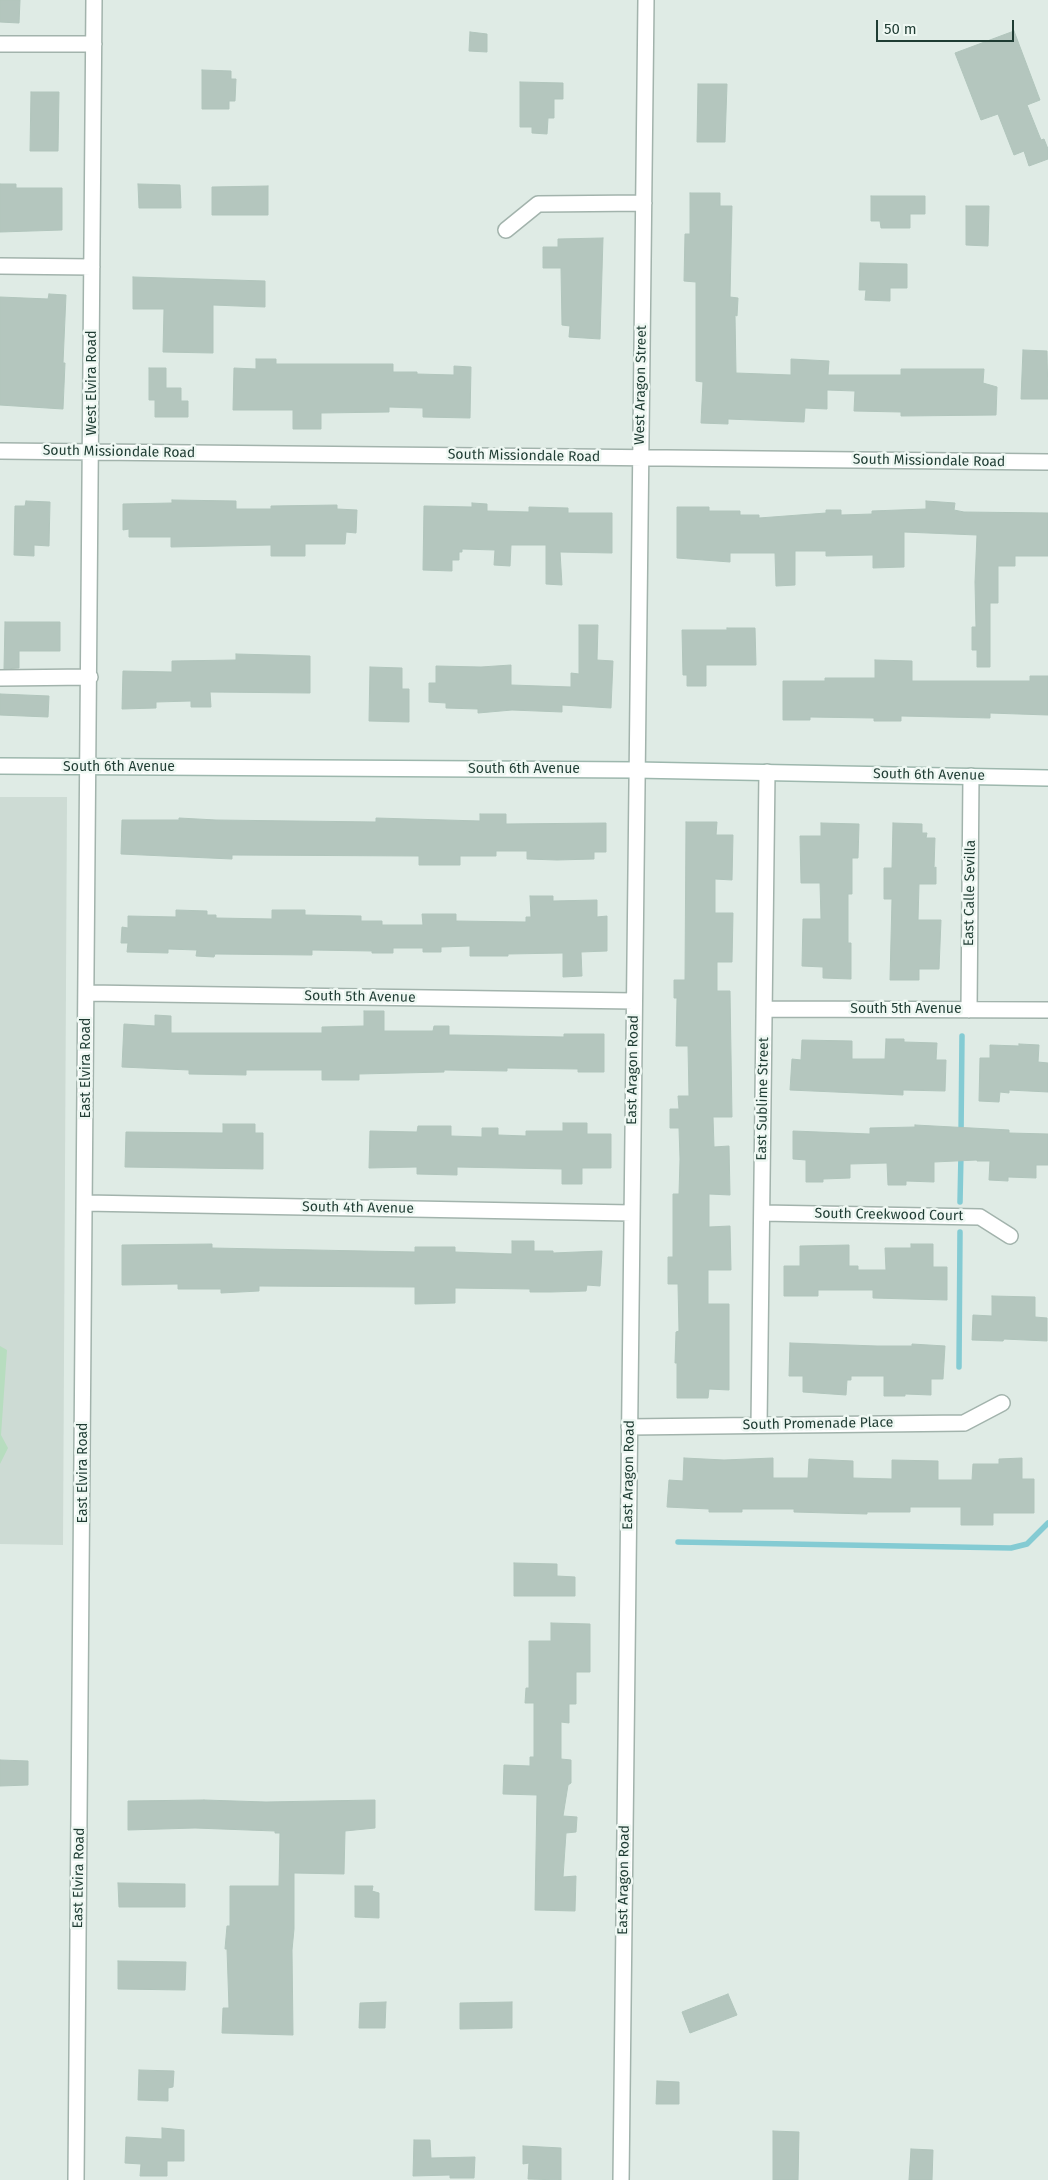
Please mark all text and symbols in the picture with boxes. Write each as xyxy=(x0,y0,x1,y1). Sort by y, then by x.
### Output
scale bar xyxy=(878,10,1016,42)
text: 50 m xyxy=(884,20,917,38)
street label: West Aragon Street xyxy=(632,325,650,445)
street label: West Elvira Road xyxy=(84,330,100,436)
street label: South Missiondale Road xyxy=(43,442,195,462)
street label: South Missiondale Road xyxy=(448,446,600,466)
street label: South Missiondale Road xyxy=(853,451,1005,471)
street label: South 6th Avenue xyxy=(63,759,175,775)
street label: South 6th Avenue xyxy=(468,761,580,777)
street label: South 6th Avenue xyxy=(873,766,985,784)
street label: East Calle Sevilla xyxy=(961,840,979,946)
street label: South 5th Avenue xyxy=(304,988,416,1006)
street label: South 5th Avenue xyxy=(850,1001,962,1017)
street label: East Aragon Road xyxy=(624,1015,642,1125)
street label: East Elvira Road xyxy=(78,1018,94,1118)
street label: East Sublime Street xyxy=(754,1037,772,1161)
street label: South 4th Avenue xyxy=(302,1199,414,1217)
street label: South Creekwood Court xyxy=(814,1205,964,1225)
street label: South Promenade Place xyxy=(742,1414,894,1434)
street label: East Aragon Road xyxy=(620,1420,638,1530)
street label: East Elvira Road xyxy=(75,1423,91,1523)
street label: East Aragon Road xyxy=(615,1825,633,1935)
street label: East Elvira Road xyxy=(70,1827,88,1929)

